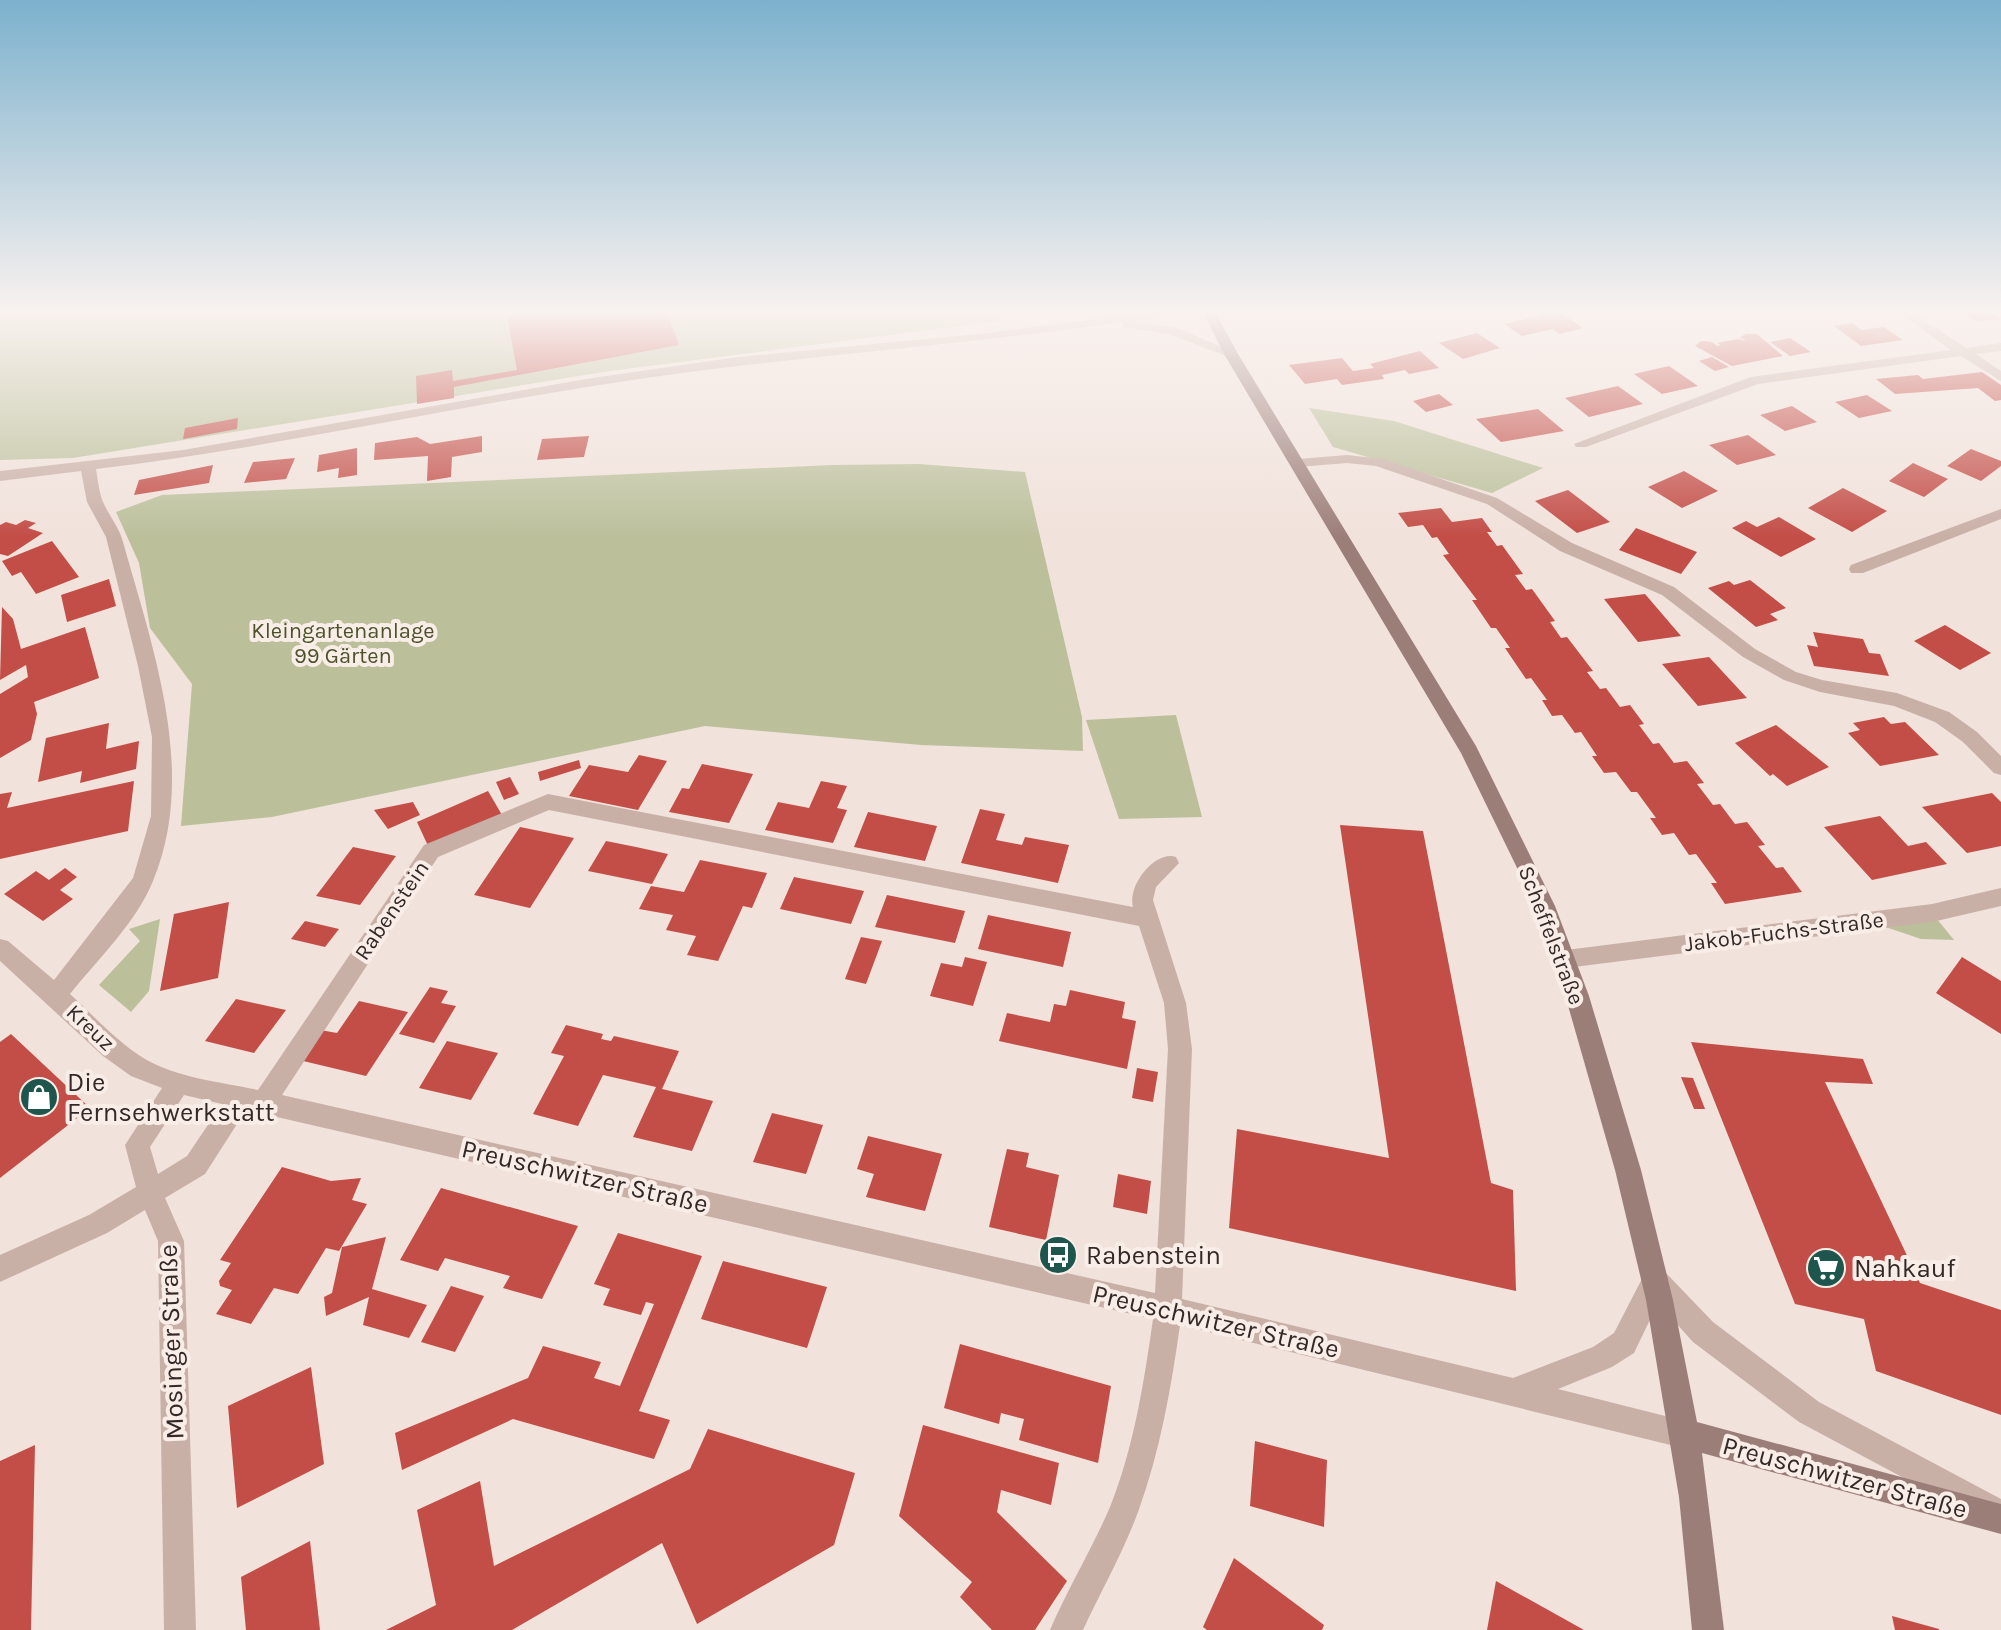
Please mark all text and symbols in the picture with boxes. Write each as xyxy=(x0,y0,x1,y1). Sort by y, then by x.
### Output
park label: Kleingartenanlage 99 Gärten xyxy=(251,618,435,669)
street label: Rabenstein xyxy=(349,856,435,965)
street label: Scheffelstraße xyxy=(1513,862,1589,1008)
street label: Jakob-Fuchs-Straße xyxy=(1683,907,1885,957)
street label: Kreuz xyxy=(61,999,120,1056)
place label: Die Fernsehwerkstatt xyxy=(67,1067,275,1128)
shop icon: Die Fernsehwerkstatt xyxy=(18,1076,60,1118)
street label: Preuschwitzer Straße xyxy=(459,1133,711,1220)
bus stop icon: Rabenstein xyxy=(1037,1234,1079,1276)
place label: Rabenstein xyxy=(1086,1240,1221,1271)
street label: Mosinger Straße xyxy=(153,1244,190,1440)
supermarket icon: Nahkauf xyxy=(1805,1247,1847,1289)
place label: Nahkauf xyxy=(1854,1253,1956,1284)
street label: Preuschwitzer Straße xyxy=(1090,1278,1342,1365)
street label: Preuschwitzer Straße xyxy=(1719,1430,1970,1525)

